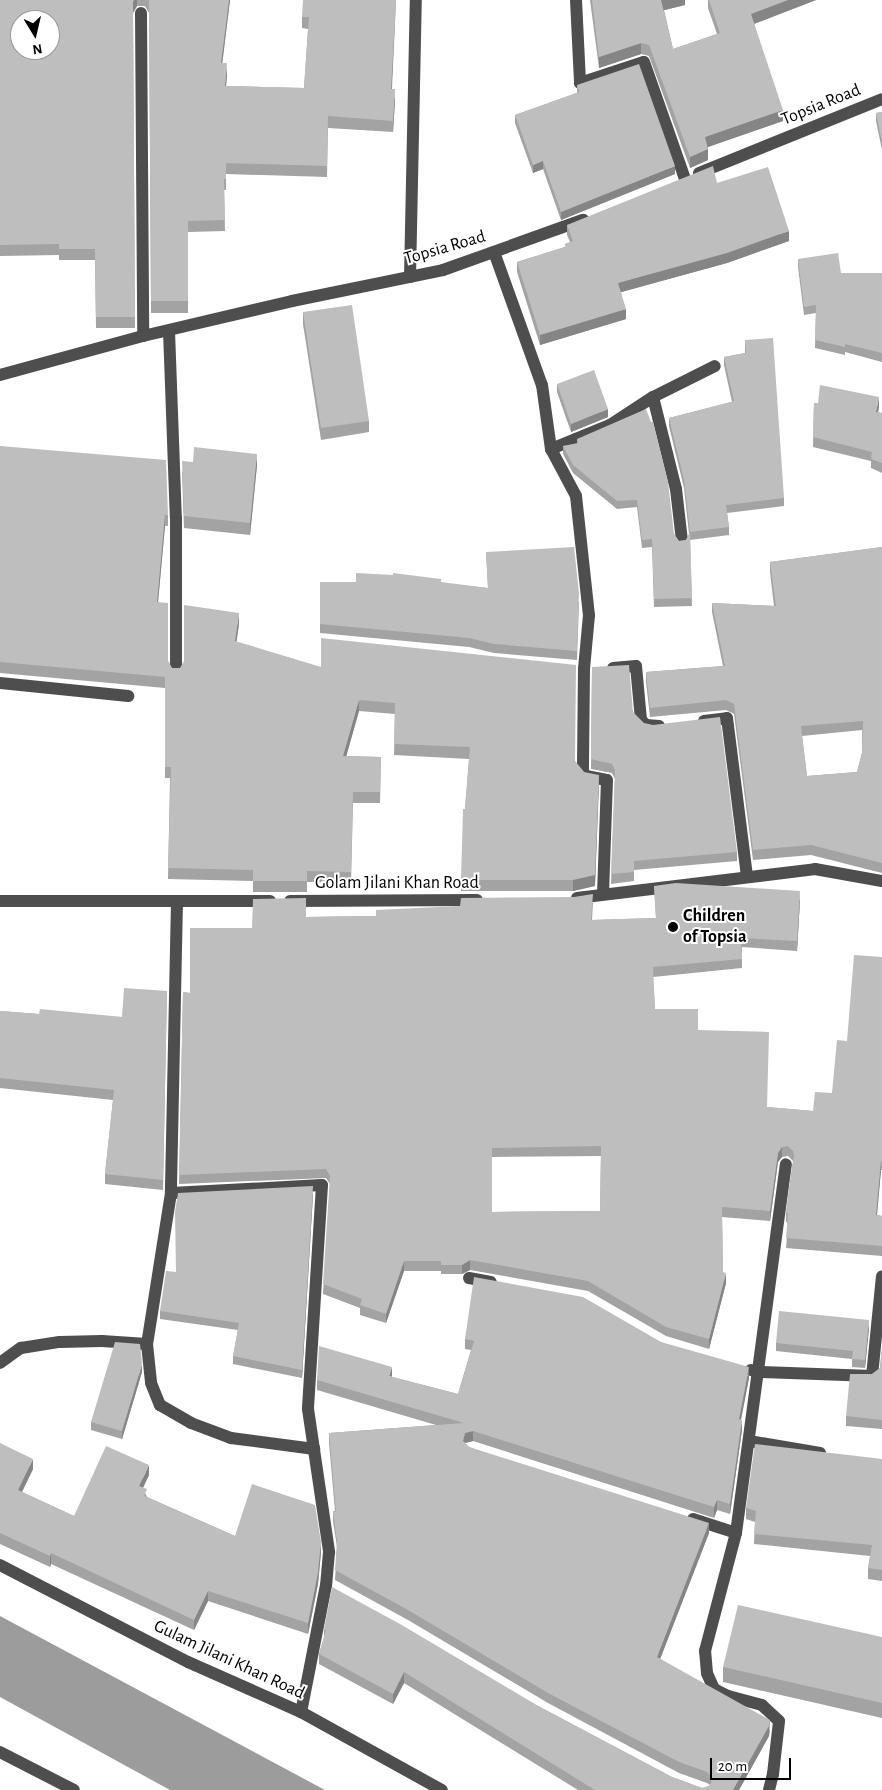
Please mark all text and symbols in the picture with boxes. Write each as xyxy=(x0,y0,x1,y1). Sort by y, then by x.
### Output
north arrow xyxy=(10,10,60,60)
text: N xyxy=(31,41,43,57)
street label: Topsia Road xyxy=(778,79,864,131)
street label: Topsia Road xyxy=(402,226,488,270)
street label: Golam Jilani Khan Road xyxy=(315,872,479,894)
place label: Children of Topsia xyxy=(683,906,747,949)
marker: Children of Topsia xyxy=(667,921,679,933)
street label: Gulam Jilani Khan Road xyxy=(150,1616,308,1704)
scale bar xyxy=(712,1748,793,1780)
text: 20 m xyxy=(718,1759,747,1774)

